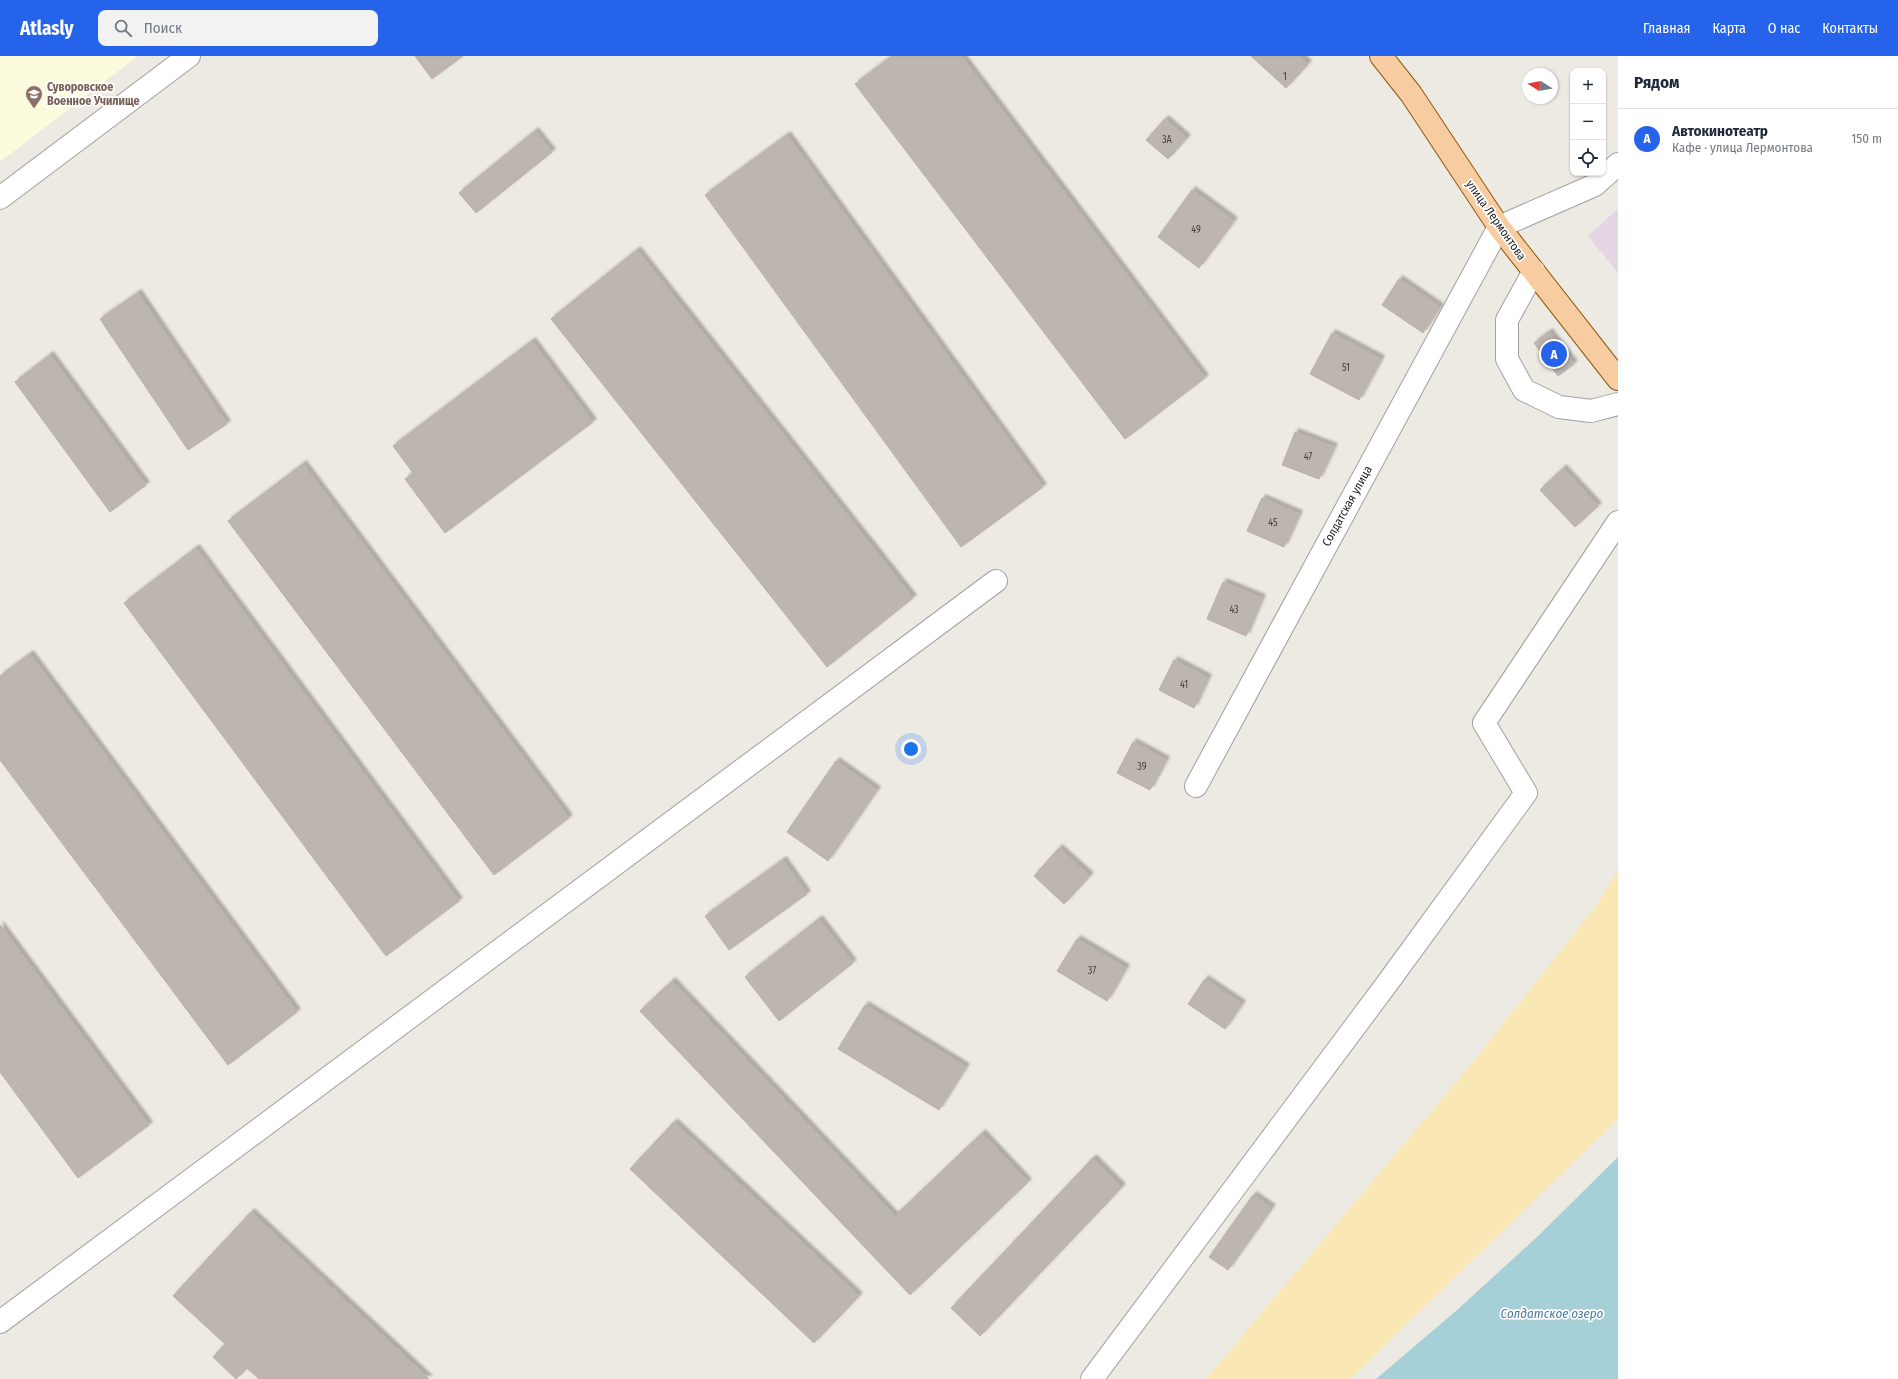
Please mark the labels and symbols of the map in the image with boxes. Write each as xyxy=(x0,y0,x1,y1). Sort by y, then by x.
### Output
north arrow xyxy=(1522,68,1558,104)
house number: 1 xyxy=(1283,71,1287,83)
place label: Суворовское Военное Училище xyxy=(47,80,140,108)
school or university icon: Суворовское Военное Училище xyxy=(24,84,44,109)
house number: 3А xyxy=(1162,134,1173,146)
street label: улица Лермонтова xyxy=(1463,177,1529,263)
house number: 49 xyxy=(1191,224,1201,236)
pin: A xyxy=(1541,339,1567,369)
house number: 51 xyxy=(1342,362,1350,374)
house number: 47 xyxy=(1304,451,1312,463)
street label: Солдатская улица xyxy=(1319,463,1375,549)
house number: 45 xyxy=(1268,517,1278,529)
house number: 43 xyxy=(1229,604,1239,616)
house number: 41 xyxy=(1180,679,1188,691)
your location xyxy=(901,739,921,759)
house number: 39 xyxy=(1137,761,1147,773)
house number: 37 xyxy=(1088,965,1096,977)
water label: Солдатское озеро xyxy=(1501,1306,1604,1321)

